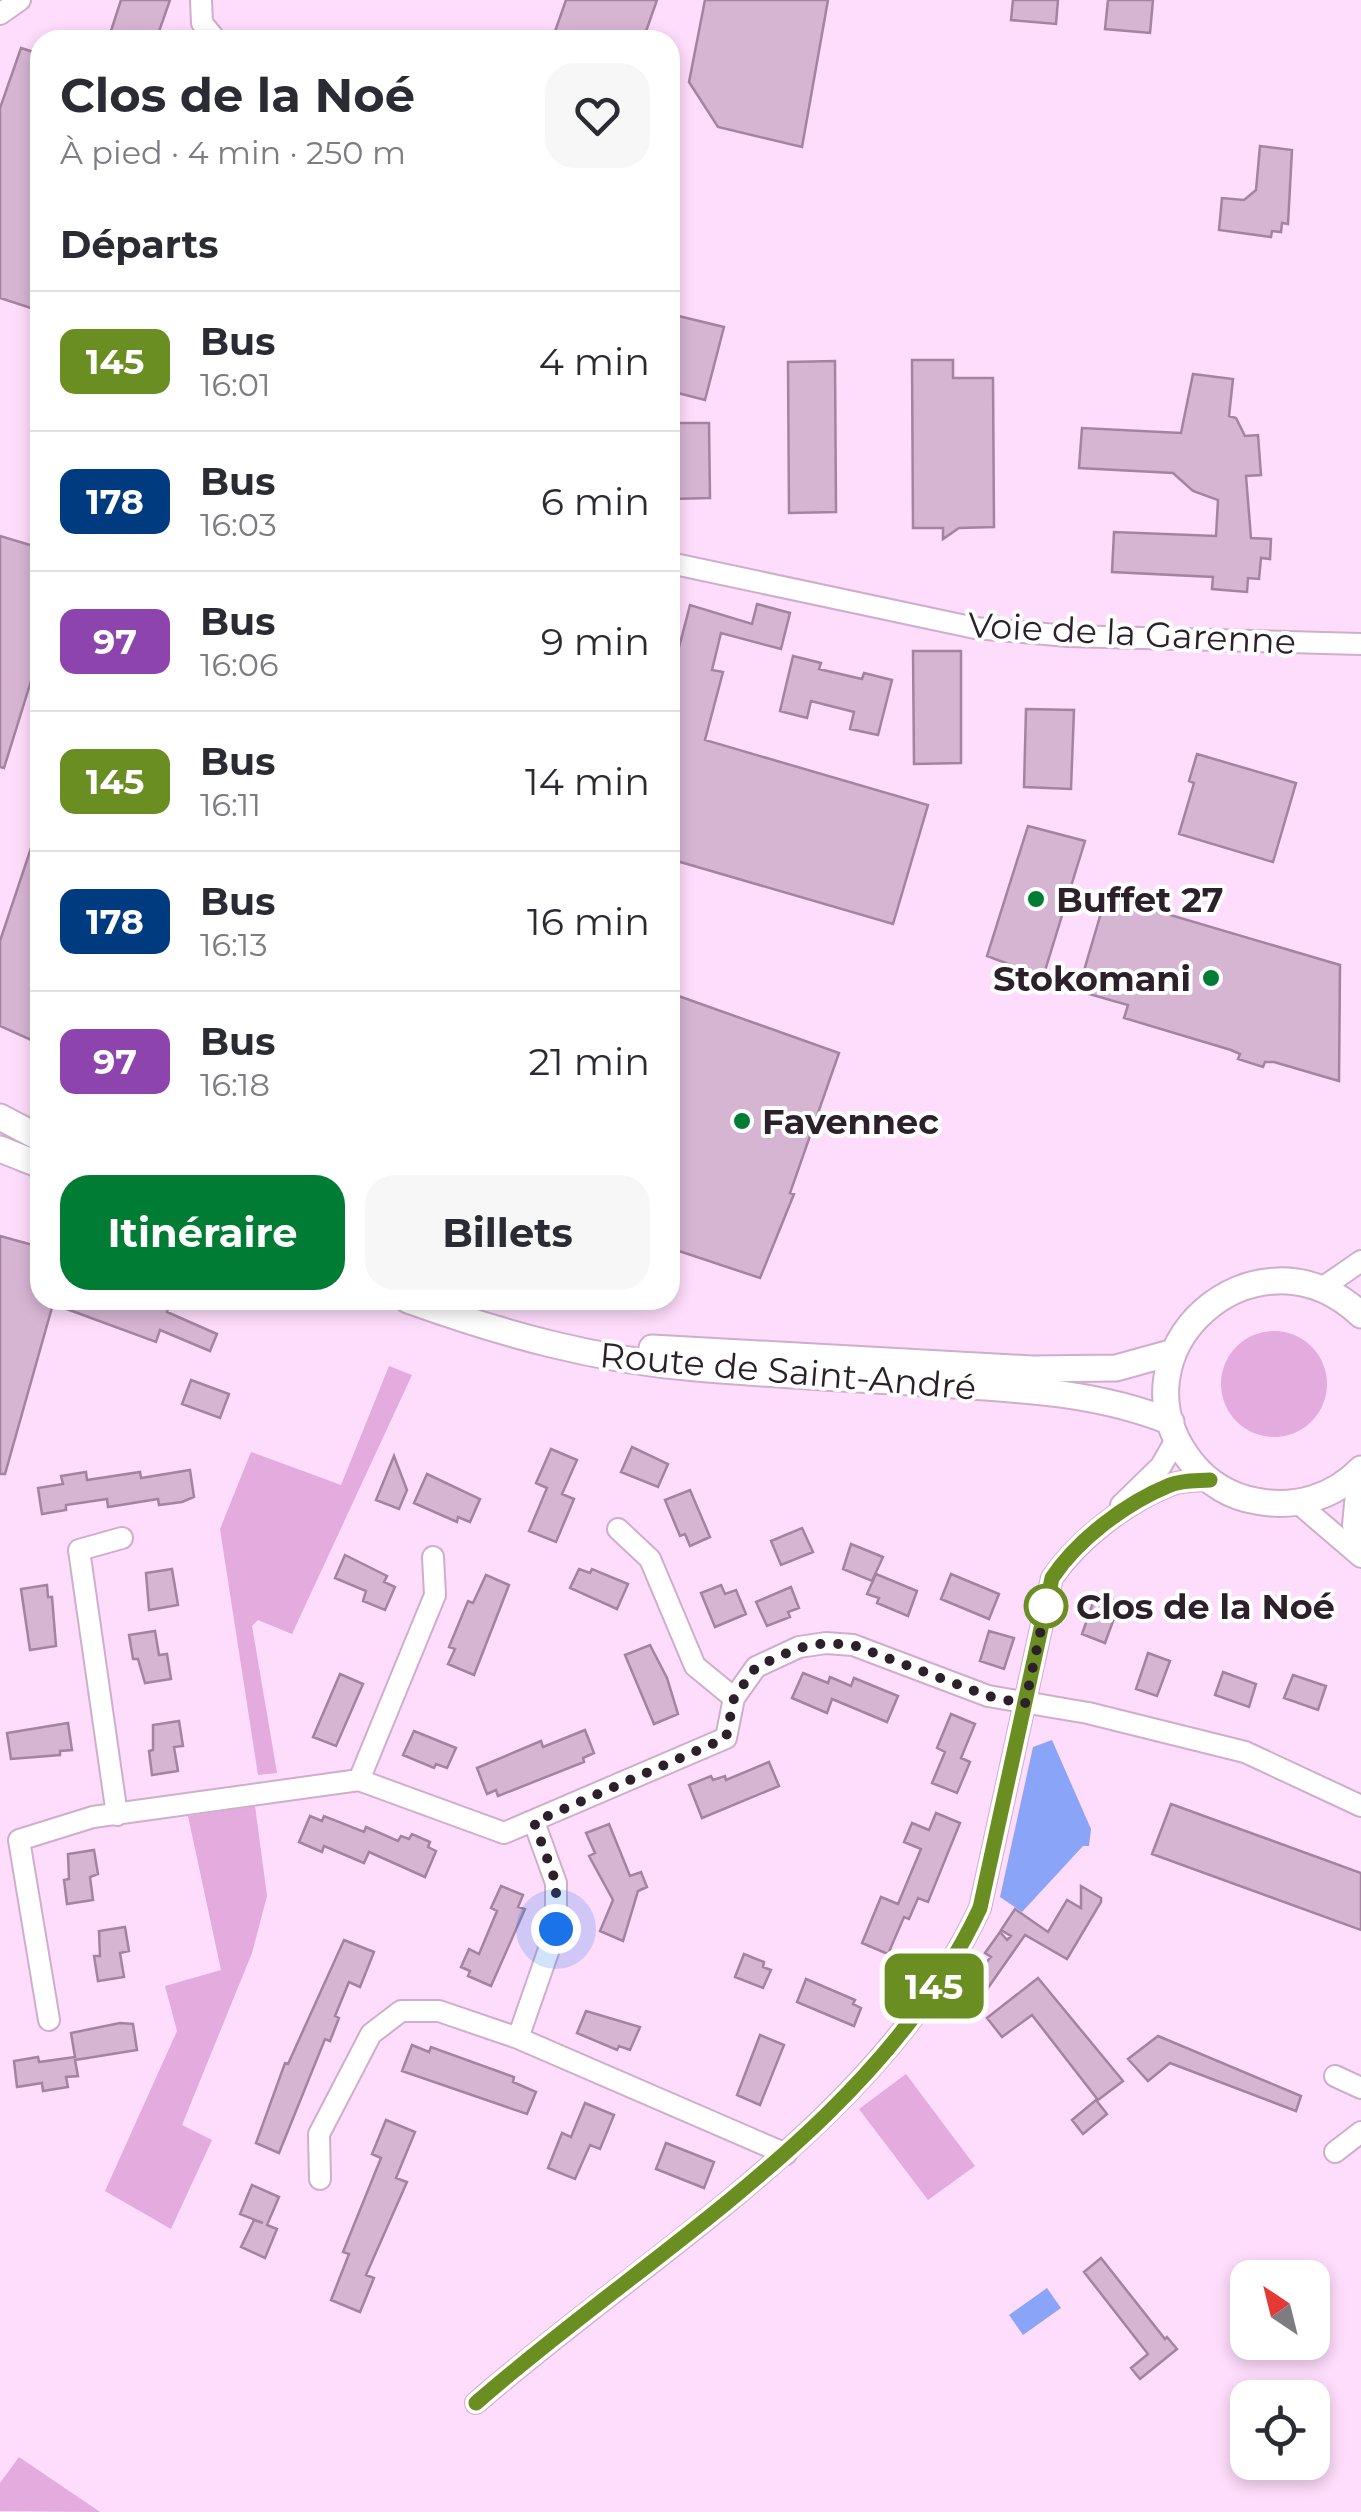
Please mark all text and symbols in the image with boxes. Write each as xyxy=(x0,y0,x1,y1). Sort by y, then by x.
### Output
button: heart xyxy=(545,63,650,168)
text: Clos de la Noé xyxy=(60,66,415,124)
text: À pied · 4 min · 250 m xyxy=(60,133,406,172)
text: Départs xyxy=(60,221,218,268)
text: Bus xyxy=(200,318,275,365)
text: 4 min xyxy=(539,338,650,385)
text: 145 xyxy=(86,340,144,383)
text: 16:01 xyxy=(200,365,271,404)
text: Bus xyxy=(200,458,275,505)
text: 6 min xyxy=(541,478,650,525)
text: 178 xyxy=(86,480,144,523)
text: 16:03 xyxy=(200,505,277,544)
text: Bus xyxy=(200,598,275,645)
street label: Voie de la Garenne xyxy=(967,603,1297,663)
text: 9 min xyxy=(541,618,650,665)
text: 97 xyxy=(93,620,137,663)
text: 16:06 xyxy=(200,645,279,684)
text: Bus xyxy=(200,738,275,785)
text: 14 min xyxy=(525,758,650,805)
text: 145 xyxy=(86,760,144,803)
text: 16:11 xyxy=(200,785,261,824)
text: Bus xyxy=(200,878,275,925)
place label: Buffet 27 xyxy=(1056,878,1224,921)
marker: Buffet 27 xyxy=(1025,888,1047,910)
text: 16 min xyxy=(527,898,650,945)
text: 178 xyxy=(86,900,144,943)
text: 16:13 xyxy=(200,925,267,964)
place label: Stokomani xyxy=(993,957,1191,1000)
marker: Stokomani xyxy=(1200,967,1222,989)
text: Bus xyxy=(200,1018,275,1065)
text: 21 min xyxy=(529,1038,650,1085)
text: 97 xyxy=(93,1040,137,1083)
text: 16:18 xyxy=(200,1065,270,1104)
place label: Favennec xyxy=(762,1100,939,1143)
marker: Favennec xyxy=(731,1110,753,1132)
button: Itinéraire xyxy=(60,1175,345,1290)
button: Billets xyxy=(365,1175,650,1290)
street label: Route de Saint-André xyxy=(598,1333,978,1409)
marker: Clos de la Noé xyxy=(1025,1585,1067,1627)
place label: Clos de la Noé xyxy=(1076,1585,1335,1628)
your location xyxy=(531,1904,581,1954)
line badge: 145 xyxy=(876,1954,992,2018)
text: 145 xyxy=(905,1965,963,2008)
north arrow xyxy=(1230,2260,1330,2360)
map controls xyxy=(1230,2260,1330,2480)
button: locate xyxy=(1230,2380,1330,2480)

